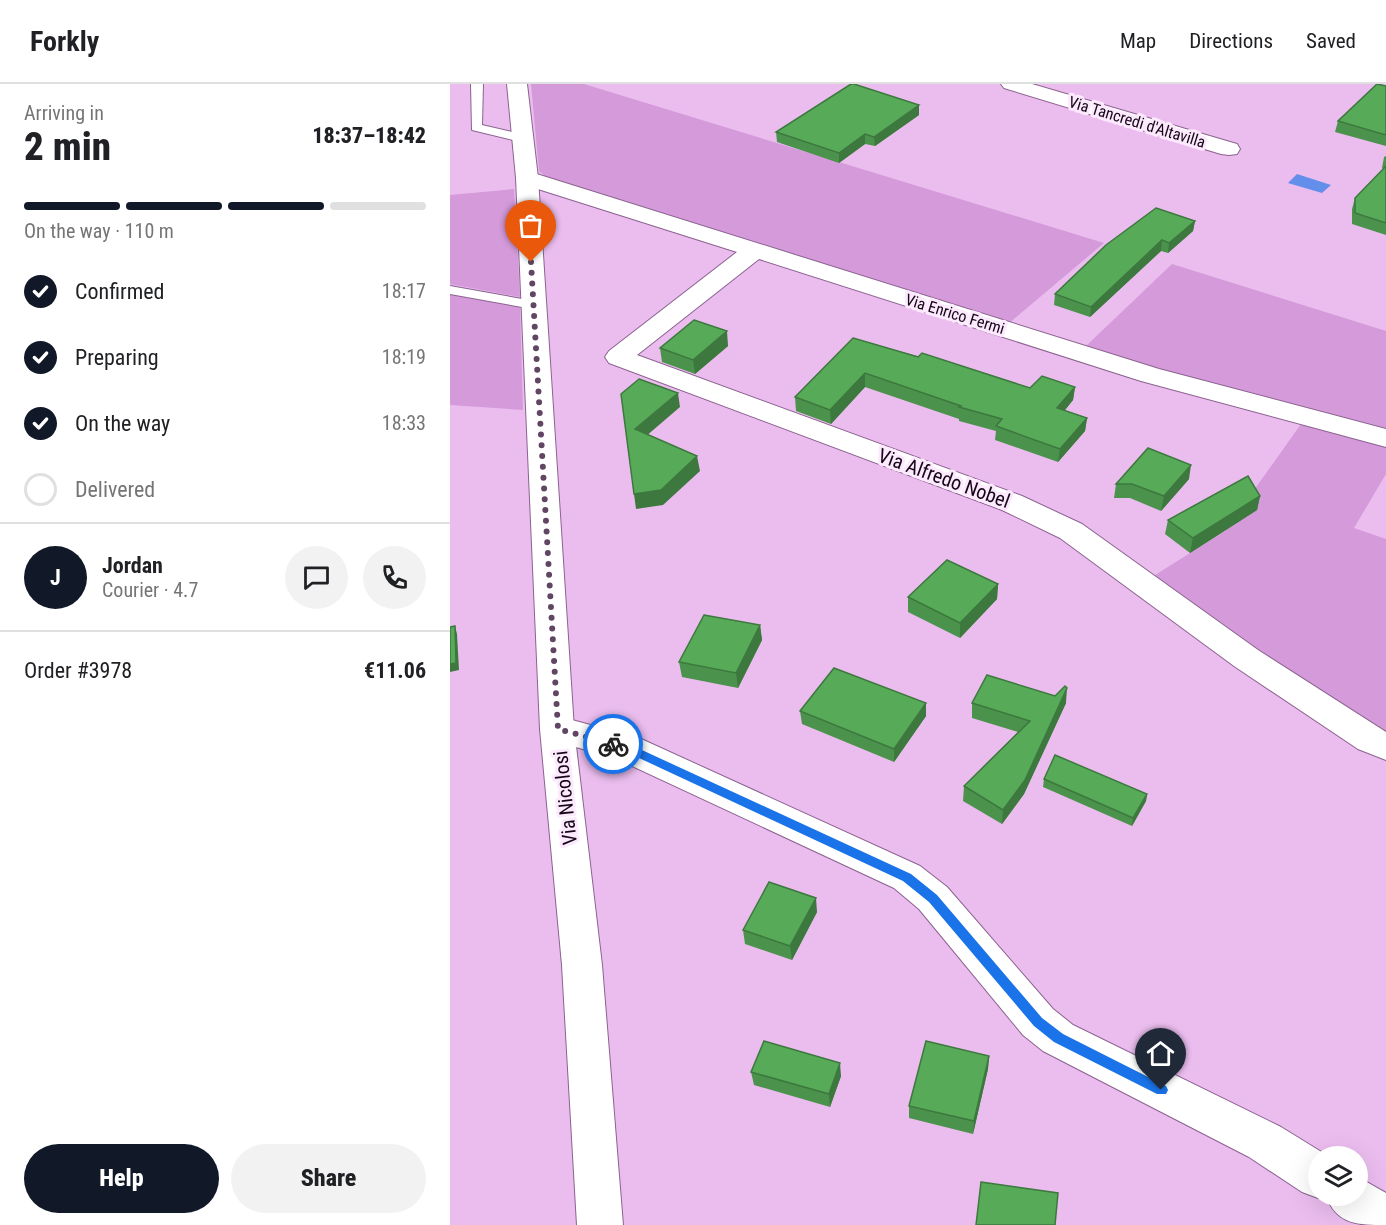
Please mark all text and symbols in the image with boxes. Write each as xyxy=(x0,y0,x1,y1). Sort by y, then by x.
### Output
text: Forkly xyxy=(30,25,99,58)
text: Map xyxy=(1120,29,1156,53)
text: Directions xyxy=(1189,29,1273,53)
text: Saved xyxy=(1306,29,1356,53)
street label: Via Tancredi d'Altavilla xyxy=(1066,92,1208,152)
text: Arriving in xyxy=(24,101,104,125)
text: 18:37–18:42 xyxy=(312,123,426,148)
text: 2 min xyxy=(24,124,111,170)
pin xyxy=(505,200,556,262)
icon: bag xyxy=(514,209,547,242)
text: On the way · 110 m xyxy=(24,219,174,243)
icon: check xyxy=(24,275,57,308)
text: Confirmed xyxy=(75,279,164,304)
text: 18:17 xyxy=(382,279,426,303)
street label: Via Enrico Fermi xyxy=(903,290,1007,338)
icon: check xyxy=(24,341,57,374)
text: Preparing xyxy=(75,345,159,370)
text: 18:19 xyxy=(382,345,426,369)
icon: check xyxy=(24,407,57,440)
text: On the way xyxy=(75,411,170,436)
text: 18:33 xyxy=(382,411,426,435)
street label: Via Alfredo Nobel xyxy=(875,443,1013,513)
text: Delivered xyxy=(75,477,155,502)
button: chat xyxy=(285,546,348,609)
button: phone xyxy=(363,546,426,609)
text: Jordan xyxy=(102,553,163,578)
text: J xyxy=(50,565,61,590)
text: Courier · 4.7 xyxy=(102,578,198,602)
text: Order #3978 xyxy=(24,658,132,683)
text: €11.06 xyxy=(364,658,426,683)
courier xyxy=(583,714,643,774)
icon: bike xyxy=(597,728,630,761)
street label: Via Nicolosi xyxy=(548,750,582,846)
pin xyxy=(1135,1028,1186,1090)
icon: home xyxy=(1144,1037,1177,1070)
button: Help xyxy=(24,1144,219,1213)
button: Share xyxy=(231,1144,426,1213)
map controls xyxy=(1308,1146,1368,1206)
button: layers xyxy=(1308,1146,1368,1206)

